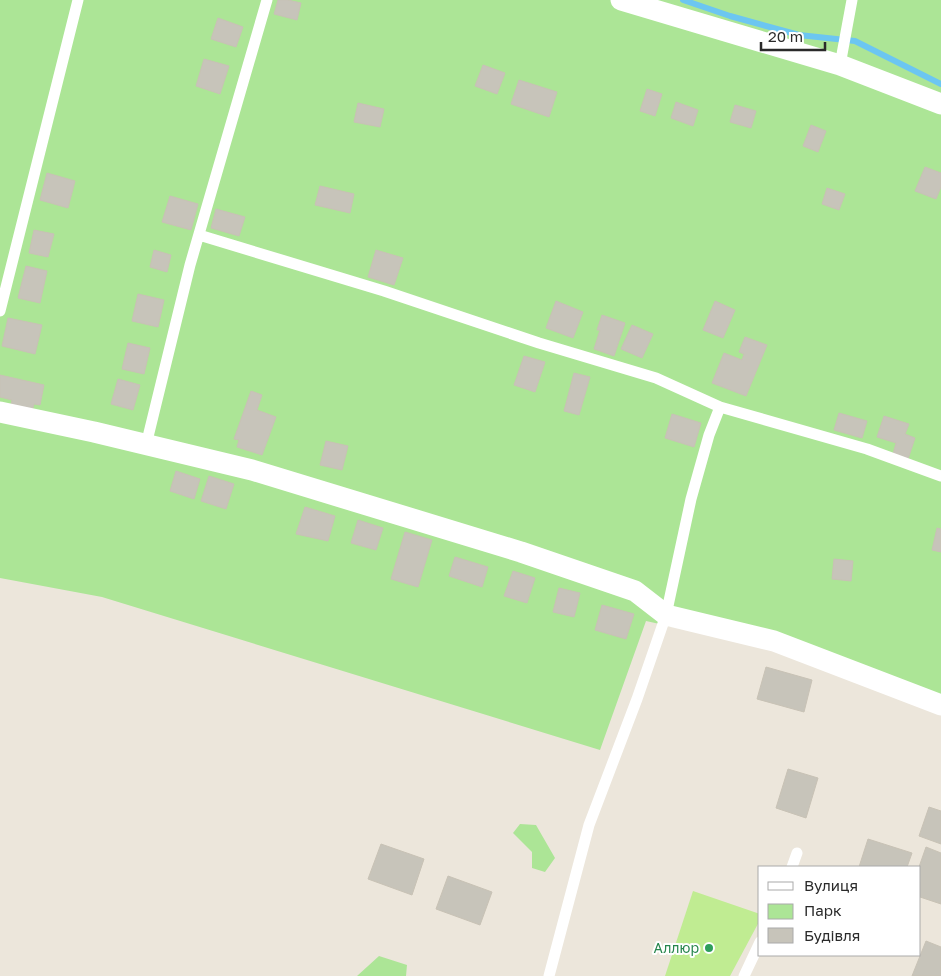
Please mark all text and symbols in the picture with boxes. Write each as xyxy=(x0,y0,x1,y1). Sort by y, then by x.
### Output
scale bar xyxy=(761,20,825,52)
text: 20 m xyxy=(768,27,803,45)
legend xyxy=(758,866,921,956)
text: Вулиця xyxy=(804,876,858,894)
text: Парк xyxy=(804,901,842,919)
text: Будівля xyxy=(804,926,860,944)
place label: Аллюр xyxy=(654,939,699,956)
marker: Аллюр xyxy=(703,942,715,954)

